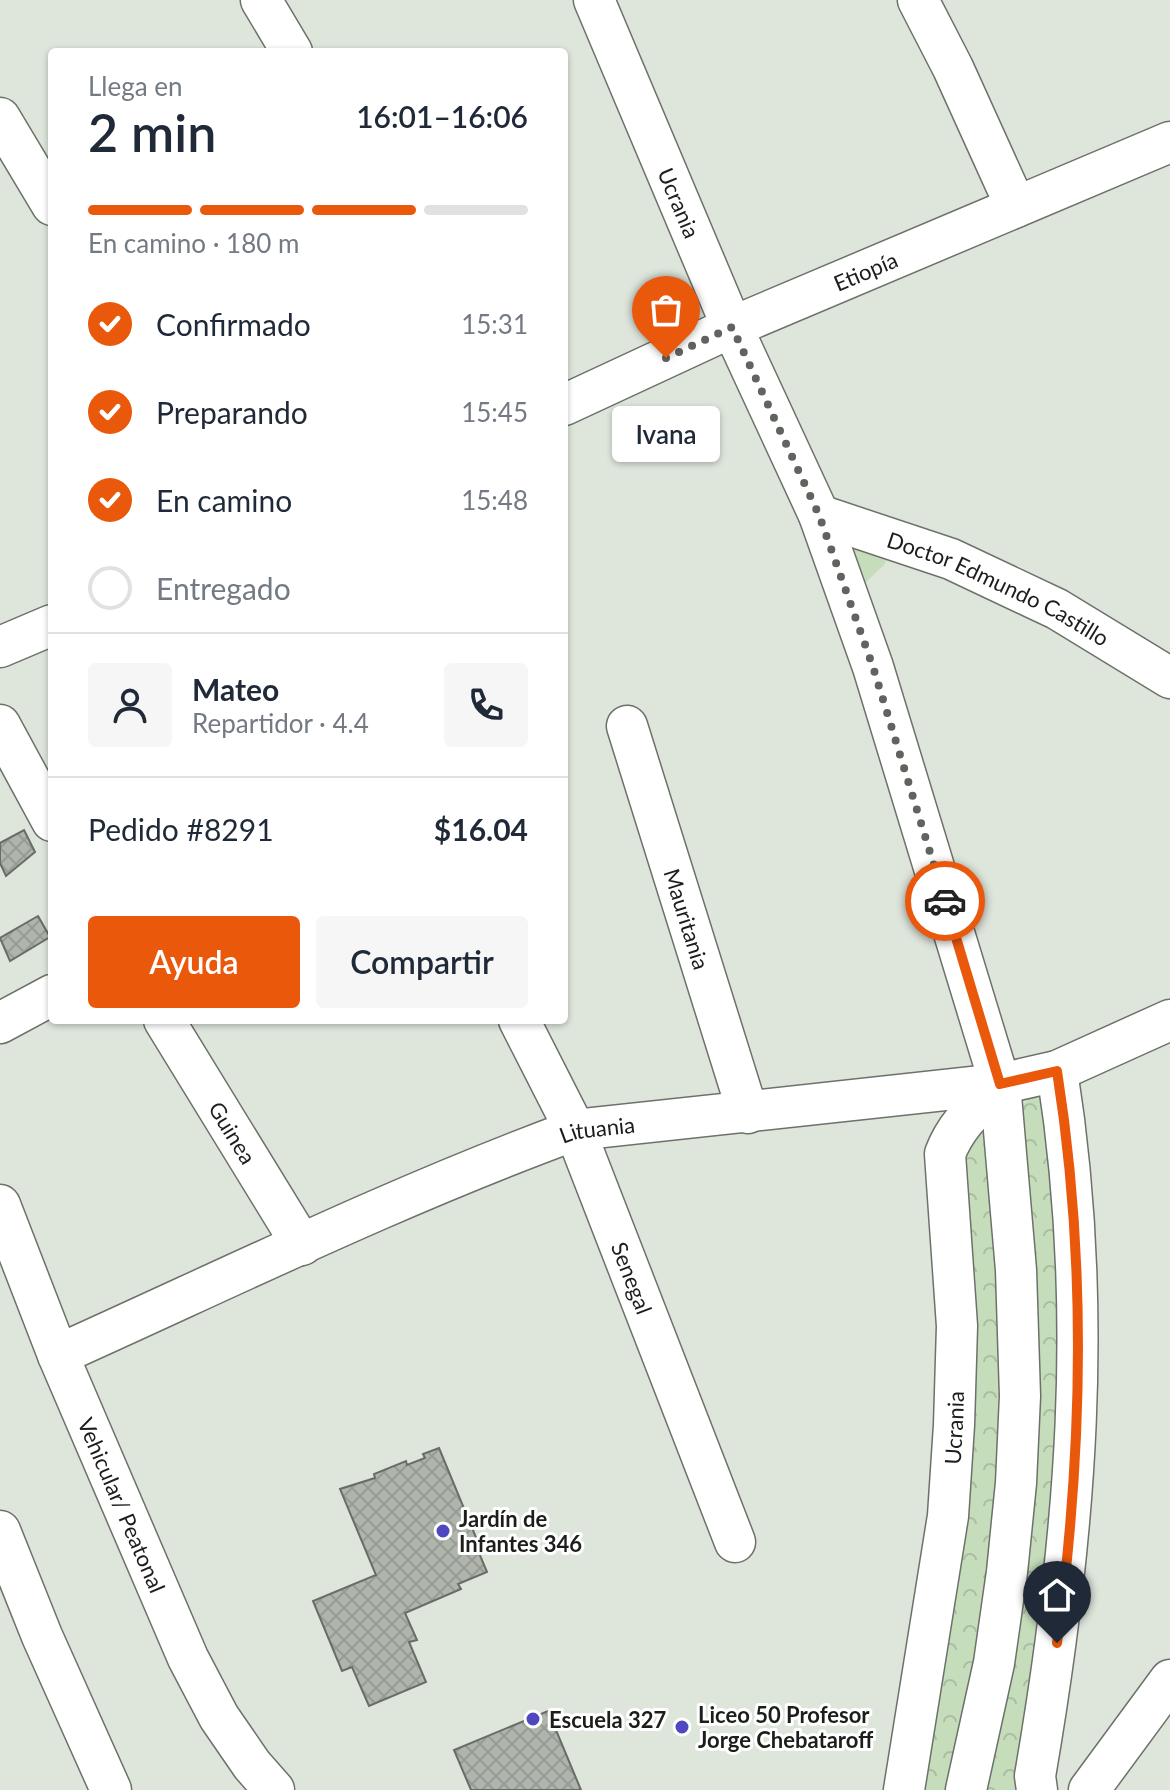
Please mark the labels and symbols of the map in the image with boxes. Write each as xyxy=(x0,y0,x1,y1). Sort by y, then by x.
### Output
street label: Ucrania xyxy=(653,164,706,242)
street label: Etiopía xyxy=(829,245,901,296)
pin xyxy=(632,276,700,358)
callout: Ivana xyxy=(612,406,720,462)
street label: Doctor Edmundo Castillo xyxy=(884,525,1114,651)
courier xyxy=(905,861,985,941)
street label: Mauritania xyxy=(659,865,716,972)
street label: Guinea xyxy=(204,1096,262,1169)
street label: Lituania xyxy=(555,1110,636,1148)
street label: Senegal xyxy=(606,1238,659,1318)
street label: Ucrania xyxy=(938,1391,969,1465)
street label: Vehicular/ Peatonal xyxy=(73,1413,172,1597)
place label: Jardín de Infantes 346 xyxy=(459,1505,582,1557)
marker: Jardín de Infantes 346 xyxy=(434,1522,452,1540)
pin xyxy=(1023,1561,1091,1643)
place label: Liceo 50 Profesor Jorge Chebataroff xyxy=(698,1701,873,1753)
place label: Escuela 327 xyxy=(549,1706,666,1733)
marker: Escuela 327 xyxy=(524,1710,542,1728)
marker: Liceo 50 Profesor Jorge Chebataroff xyxy=(673,1718,691,1736)

